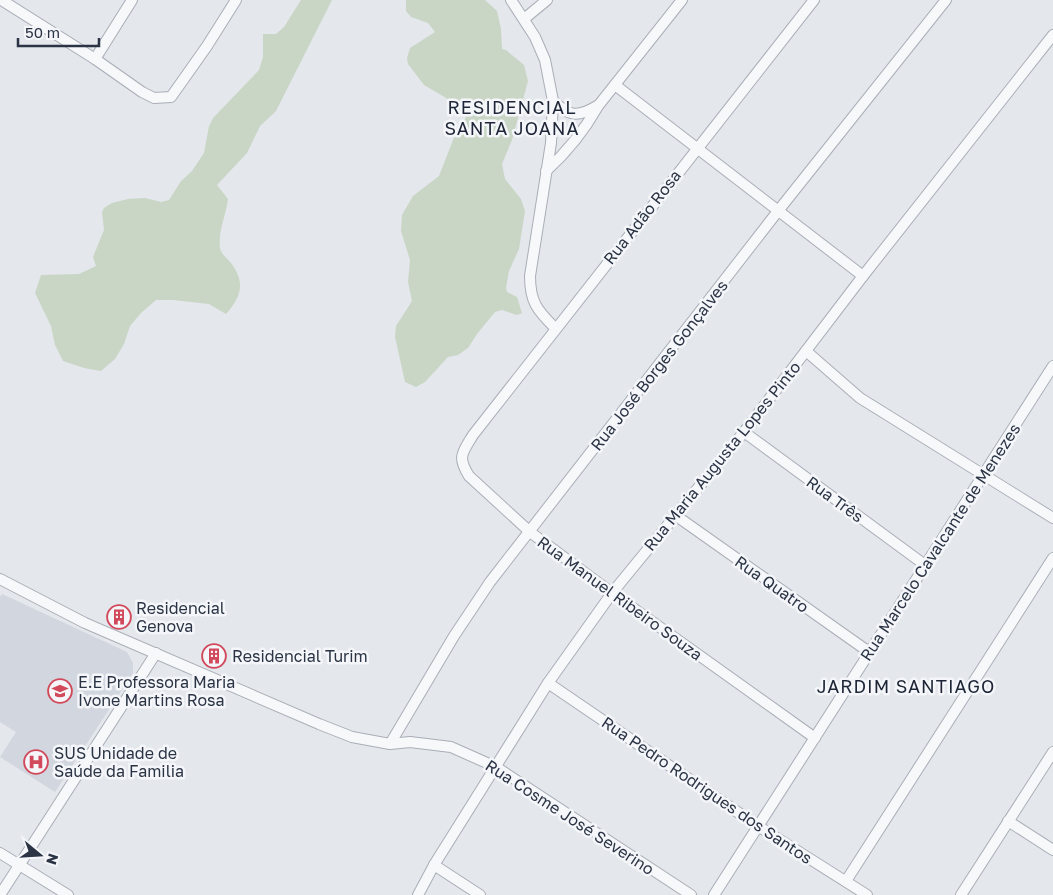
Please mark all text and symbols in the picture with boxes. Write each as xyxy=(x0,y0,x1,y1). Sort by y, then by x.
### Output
scale bar xyxy=(18,15,99,47)
text: 50 m xyxy=(25,23,60,41)
district label: RESIDENCIAL SANTA JOANA xyxy=(444,96,580,139)
street label: Rua Adão Rosa xyxy=(599,166,685,268)
street label: Rua José Borges Gonçalves xyxy=(586,276,732,454)
street label: Rua Maria Augusta Lopes Pinto xyxy=(639,357,805,555)
street label: Rua Marcelo Cavalcante de Menezes xyxy=(856,420,1024,664)
street label: Rua Três xyxy=(803,472,867,526)
street label: Rua Manuel Ribeiro Souza xyxy=(534,531,706,665)
street label: Rua Quatro xyxy=(731,551,813,617)
place label: Residencial Genova xyxy=(136,598,225,636)
building icon: Residencial Genova xyxy=(106,604,132,630)
building icon: Residencial Turim xyxy=(201,643,227,669)
place label: Residencial Turim xyxy=(232,646,368,666)
place label: E.E Professora Maria Ivone Martins Rosa xyxy=(78,672,235,710)
district label: JARDIM SANTIAGO xyxy=(817,675,995,697)
school or university icon: E.E Professora Maria Ivone Martins Rosa xyxy=(47,678,73,704)
street label: Rua Pedro Rodrigues dos Santos xyxy=(598,712,816,868)
place label: SUS Unidade de Saúde da Familia xyxy=(54,743,184,781)
hospital icon: SUS Unidade de Saúde da Familia xyxy=(23,749,49,775)
street label: Rua Cosme José Severino xyxy=(482,755,658,879)
north arrow xyxy=(15,830,65,880)
text: N xyxy=(43,851,63,867)

